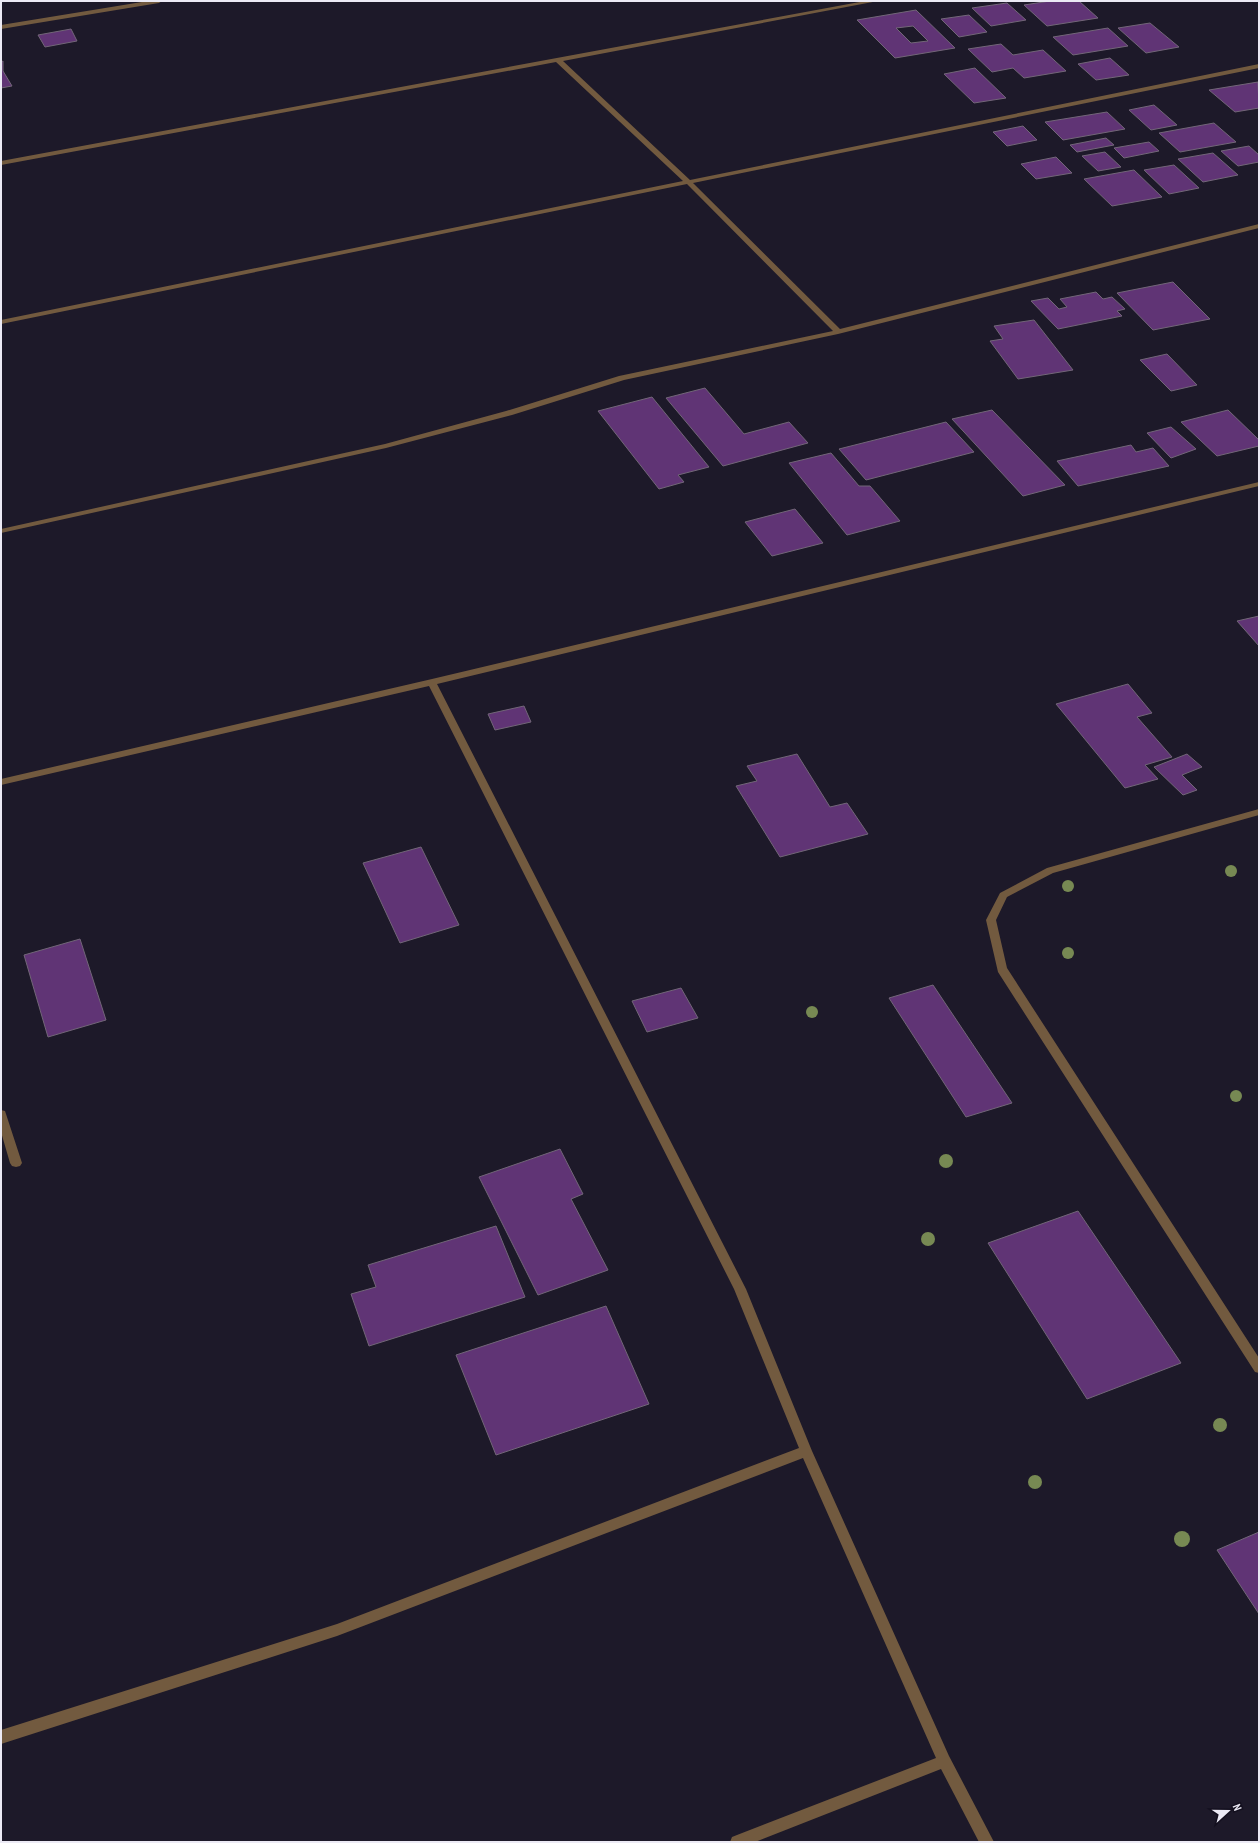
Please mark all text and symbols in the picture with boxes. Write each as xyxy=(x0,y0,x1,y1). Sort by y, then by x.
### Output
north arrow xyxy=(1208,1791,1248,1831)
text: N xyxy=(1230,1802,1245,1813)

